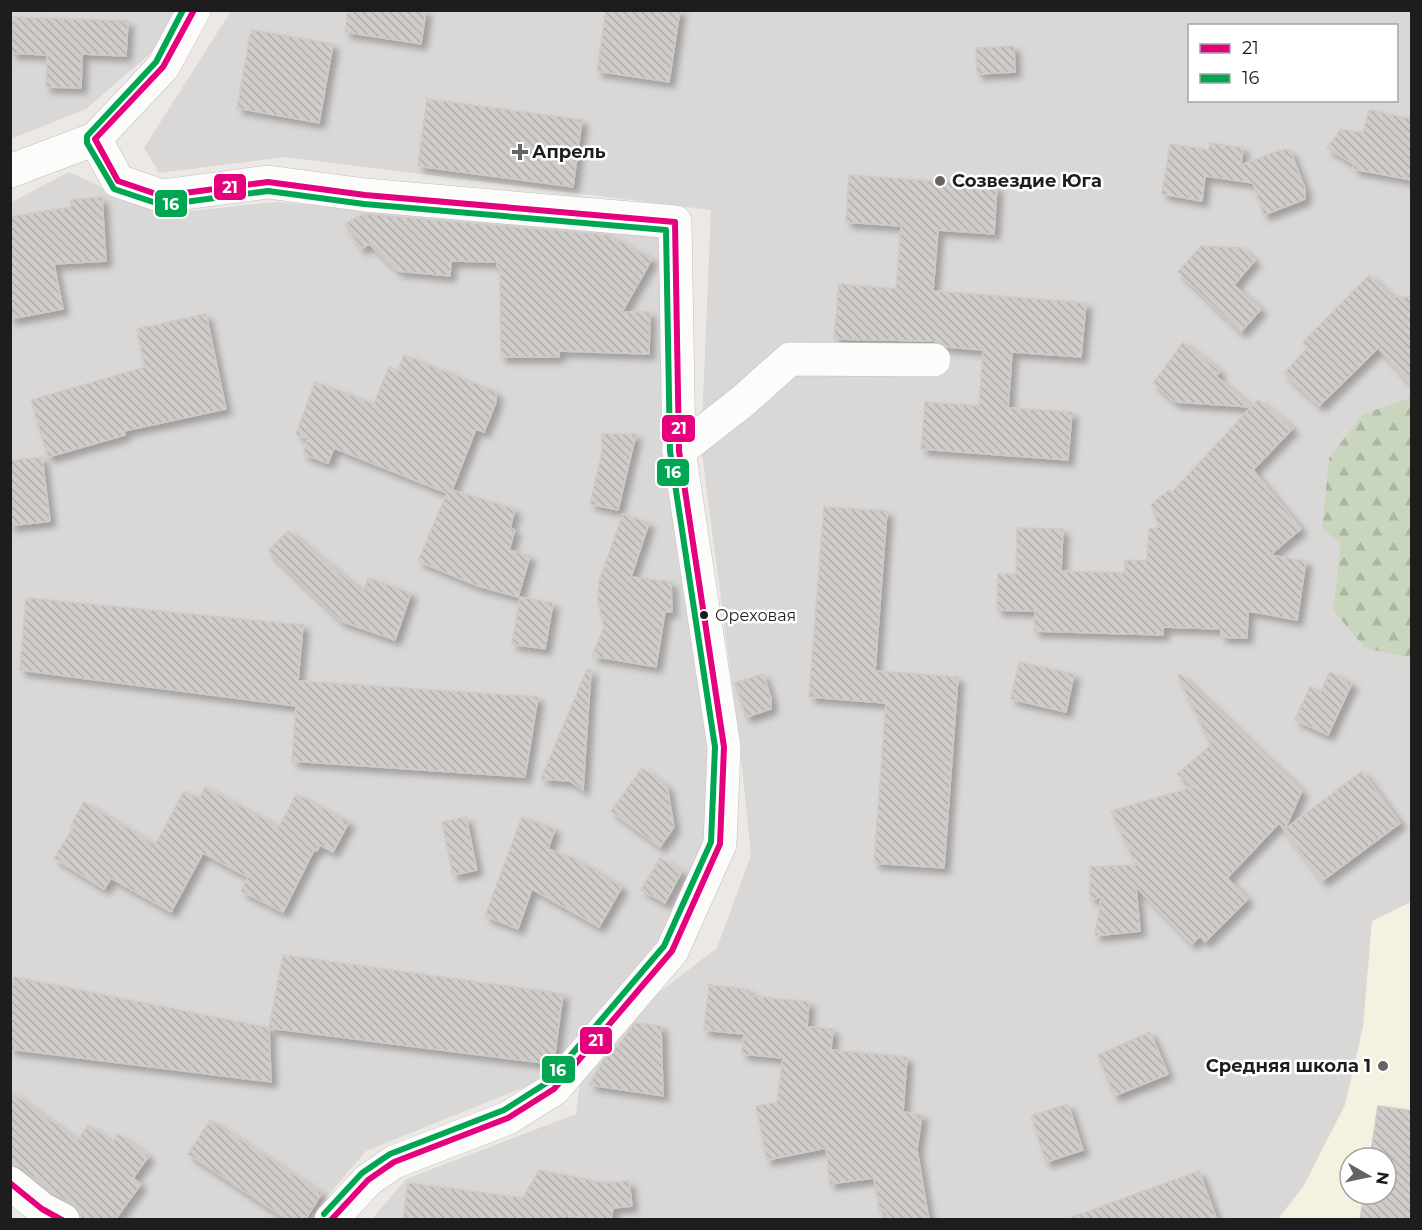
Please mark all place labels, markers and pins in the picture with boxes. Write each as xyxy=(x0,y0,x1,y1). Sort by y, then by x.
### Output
place label: Апрель xyxy=(532,141,606,163)
marker: Апрель xyxy=(513,145,527,159)
place label: Созвездие Юга xyxy=(952,170,1102,192)
marker: Созвездие Юга xyxy=(933,174,947,188)
place label: Ореховая xyxy=(715,606,796,625)
marker: Ореховая xyxy=(698,609,710,621)
place label: Средняя школа 1 xyxy=(1206,1055,1371,1077)
marker: Средняя школа 1 xyxy=(1376,1059,1390,1073)

